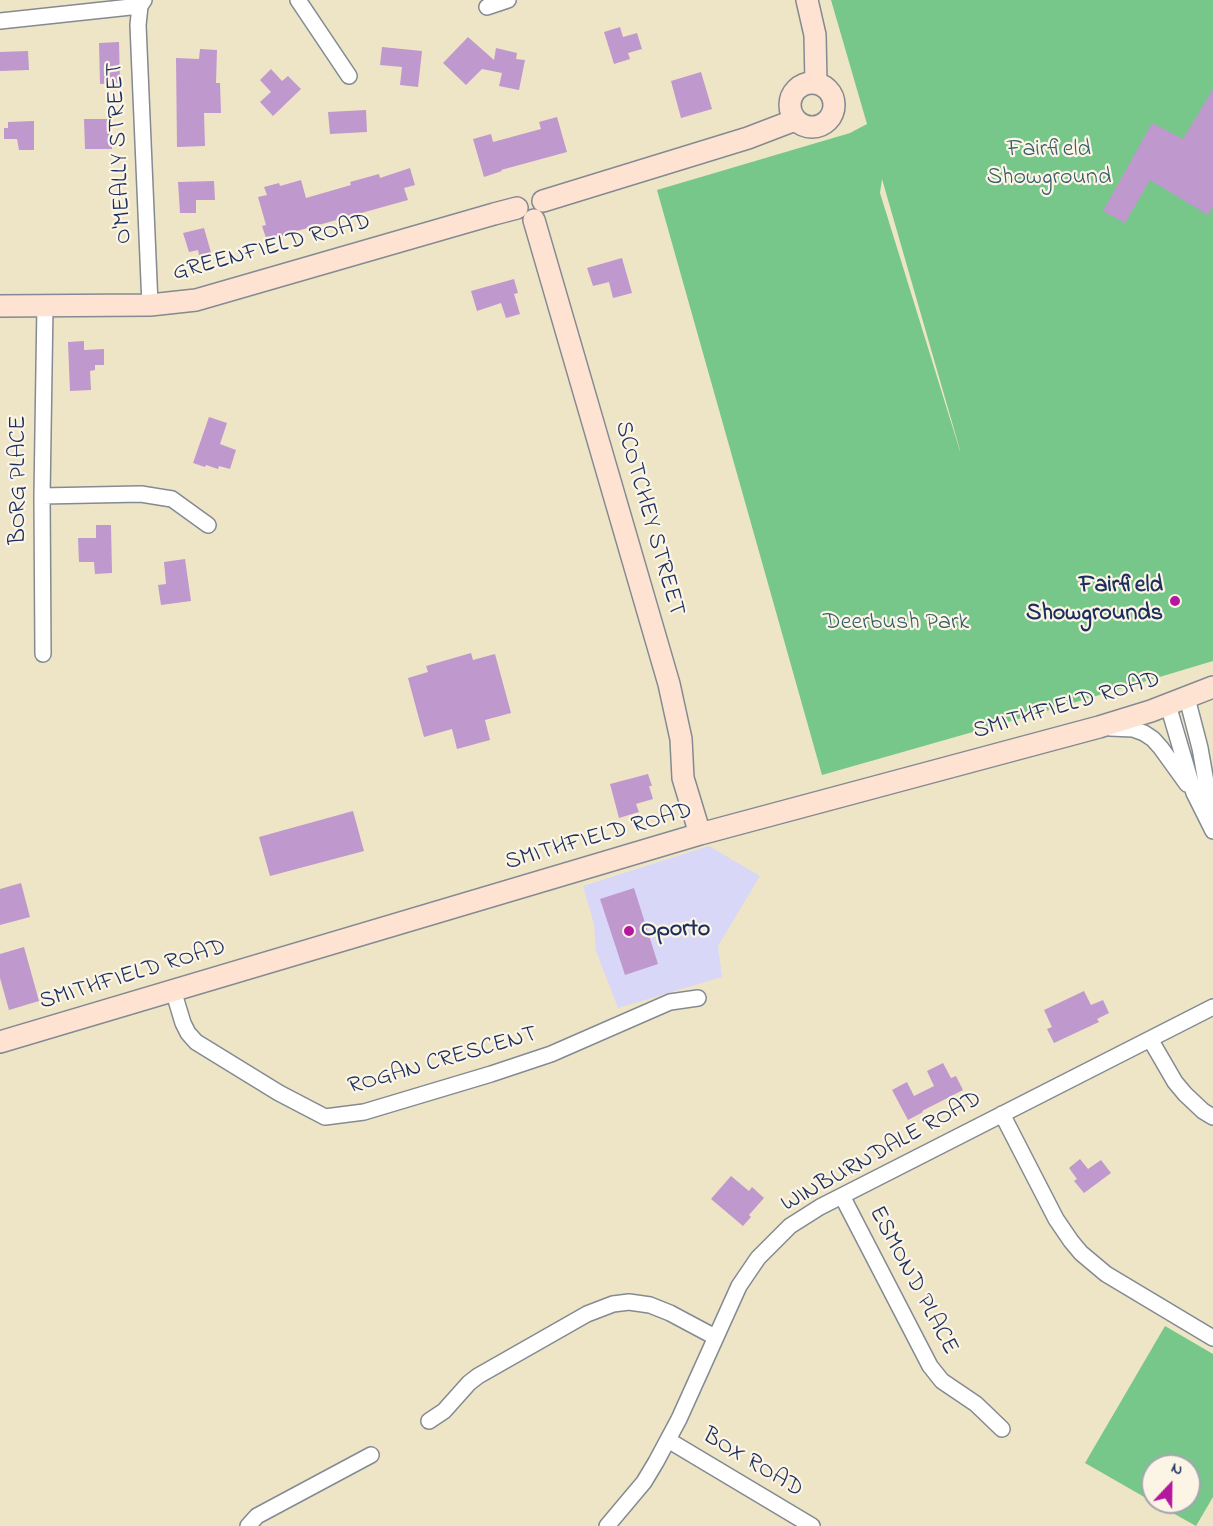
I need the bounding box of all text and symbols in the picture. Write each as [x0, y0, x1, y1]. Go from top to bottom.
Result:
street label: O'MEALLY STREET [102, 61, 140, 245]
park label: Fairfield Showground [987, 137, 1111, 193]
street label: GREENFIELD ROAD [170, 209, 374, 289]
street label: BORG PLACE [6, 416, 34, 544]
street label: SCOTCHEY STREET [606, 418, 690, 620]
place label: Fairfield Showgrounds [1026, 573, 1163, 629]
marker: Fairfield Showgrounds [1168, 594, 1182, 608]
park label: Deerbush Park [823, 610, 969, 638]
street label: SMITHFIELD ROAD [970, 667, 1164, 747]
street label: SMITHFIELD ROAD [502, 798, 696, 878]
place label: Oporto [641, 917, 710, 945]
marker: Oporto [622, 924, 636, 938]
street label: SMITHFIELD ROAD [36, 934, 230, 1018]
street label: ROGAN CRESCENT [345, 1021, 541, 1103]
street label: WINBURNDALE ROAD [777, 1086, 987, 1220]
street label: ESMOND PLACE [861, 1202, 963, 1360]
street label: BOX ROAD [696, 1423, 808, 1505]
north arrow [1141, 1454, 1201, 1514]
text: N [1167, 1456, 1187, 1482]

